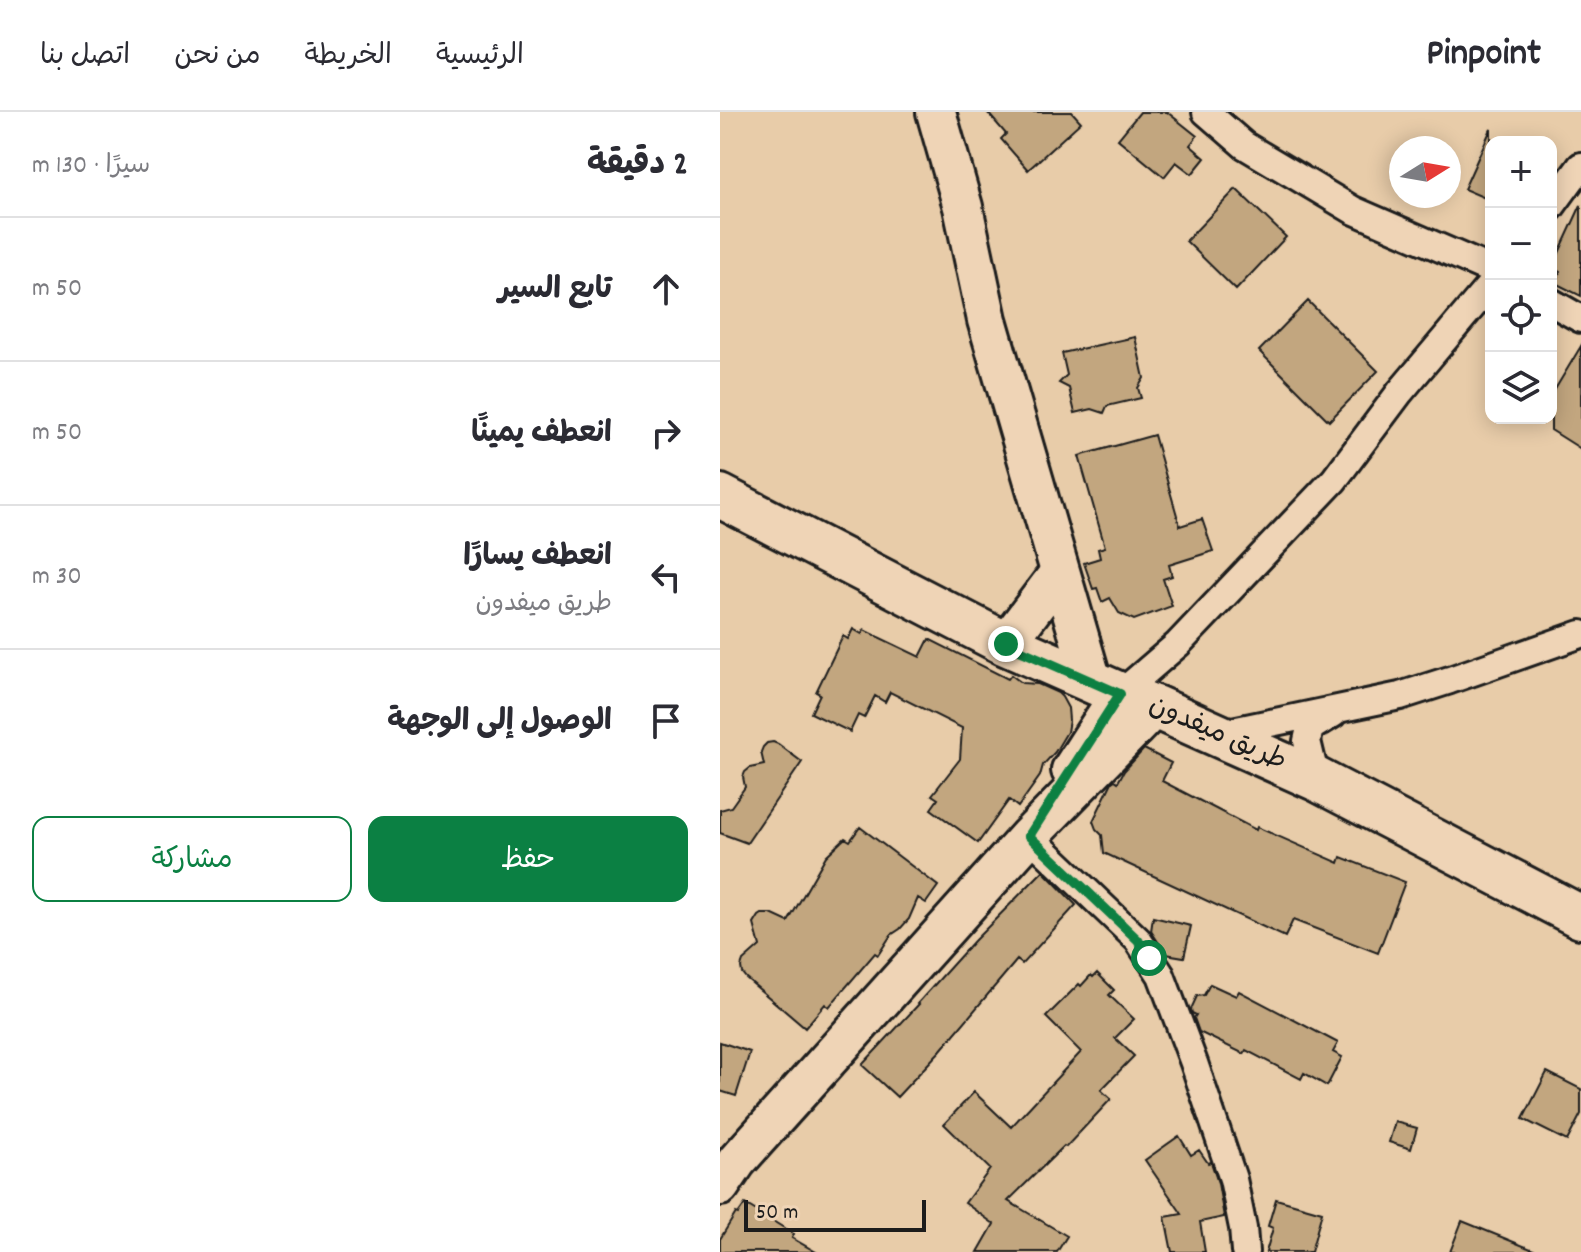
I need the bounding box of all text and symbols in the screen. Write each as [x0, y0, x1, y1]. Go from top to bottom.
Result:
text: Pinpoint [1426, 28, 1541, 83]
text: اتصل بنا [40, 38, 130, 78]
text: من نحن [174, 38, 261, 78]
text: الخريطة [305, 38, 392, 78]
text: الرئيسية [436, 38, 524, 78]
north arrow [1389, 136, 1461, 208]
map controls [1485, 136, 1557, 424]
button: + [1485, 136, 1557, 208]
text: 2 دقيقة [587, 142, 688, 191]
text: سيرًا · 130 m [32, 148, 150, 185]
button: − [1485, 208, 1557, 280]
icon: ahead [644, 267, 688, 311]
text: تابع السير [498, 270, 612, 313]
text: 50 m [32, 271, 82, 308]
button: locate [1485, 280, 1557, 352]
button: layers [1485, 352, 1557, 424]
icon: right [644, 411, 688, 455]
text: انعطف يمينًا [471, 414, 612, 457]
text: 50 m [32, 415, 82, 452]
text: انعطف يسارًا [463, 537, 612, 580]
icon: left [644, 555, 688, 599]
text: 30 m [32, 559, 82, 596]
text: طريق ميفدون [476, 586, 612, 623]
route end [988, 626, 1024, 662]
street label: طريق ميفدون [1142, 687, 1292, 783]
icon: arrive [644, 699, 688, 743]
text: الوصول إلى الوجهة [387, 702, 612, 745]
button: مشاركة [32, 816, 352, 902]
button: حفظ [368, 816, 688, 902]
route start [1131, 940, 1167, 976]
scale bar [744, 1196, 926, 1232]
text: 50 m [756, 1198, 798, 1229]

